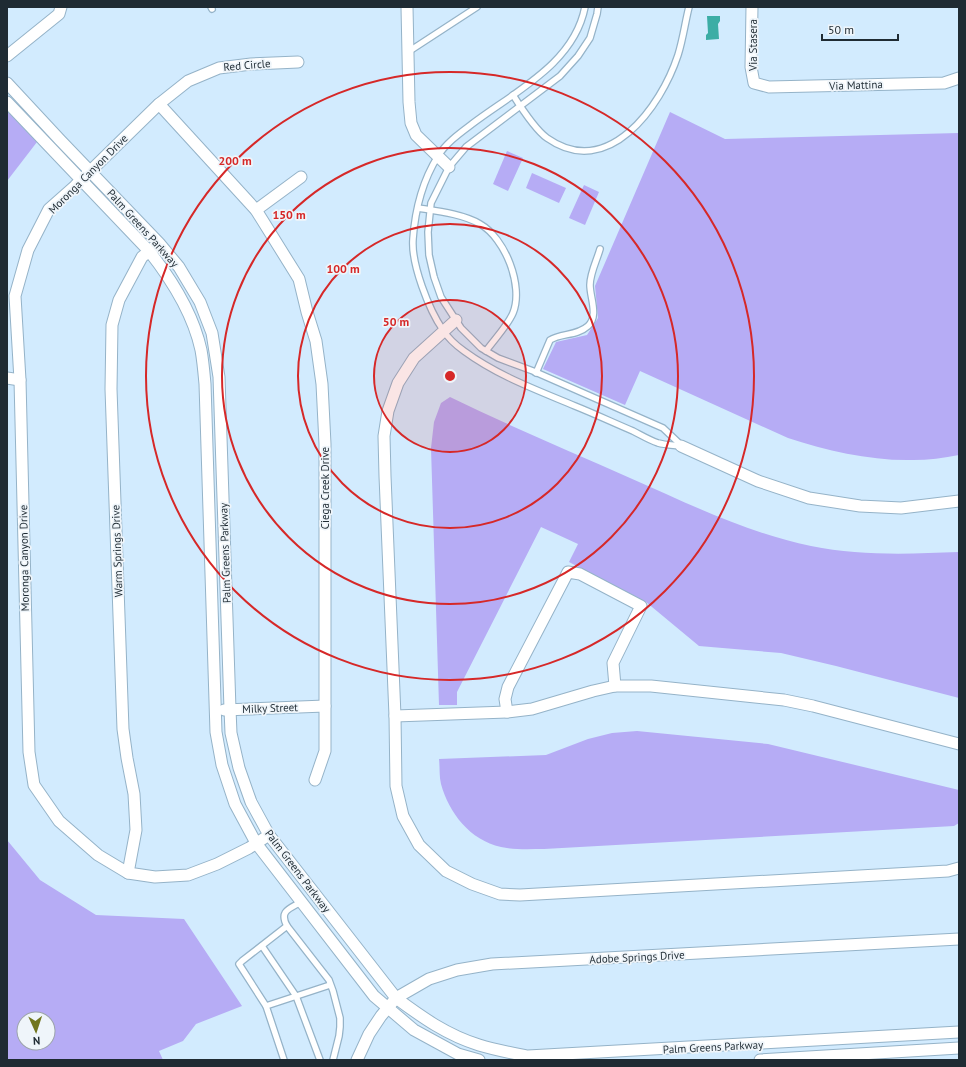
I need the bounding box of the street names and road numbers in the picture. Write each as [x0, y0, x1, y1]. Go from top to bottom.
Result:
street label: Via Stasera [746, 19, 760, 72]
street label: Red Circle [223, 56, 272, 74]
street label: Via Mattina [828, 77, 883, 93]
street label: Moronga Canyon Drive [45, 131, 131, 217]
street label: Palm Greens Parkway [104, 186, 182, 271]
street label: Ciega Creek Drive [318, 446, 332, 529]
street label: Palm Greens Parkway [216, 502, 234, 603]
street label: Moronga Canyon Drive [16, 504, 32, 611]
street label: Warm Springs Drive [108, 504, 126, 597]
street label: Milky Street [242, 700, 298, 716]
street label: Palm Greens Parkway [262, 827, 334, 916]
street label: Adobe Springs Drive [589, 947, 685, 966]
street label: Palm Greens Parkway [663, 1037, 764, 1057]

